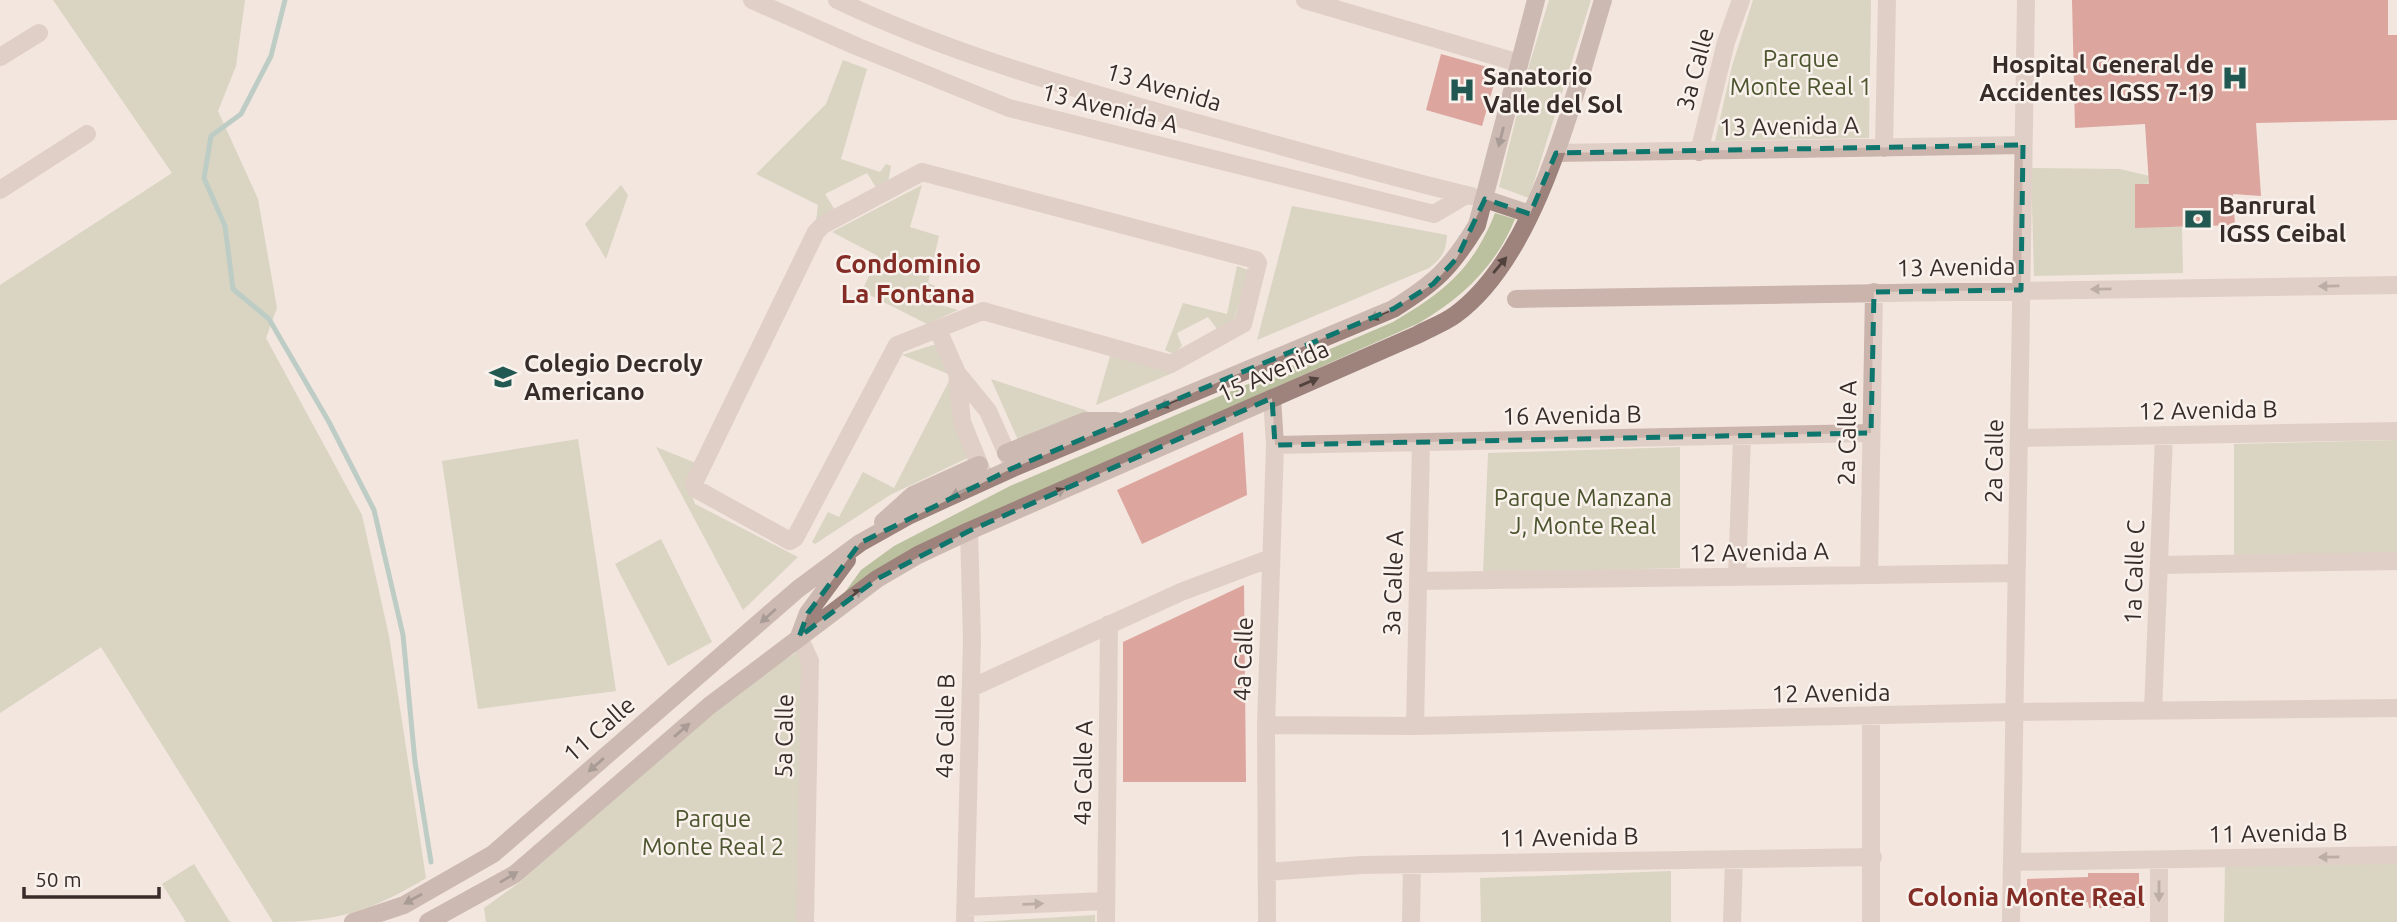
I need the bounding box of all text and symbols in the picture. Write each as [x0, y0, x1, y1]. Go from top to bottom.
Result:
street label: 3a Calle [1671, 25, 1719, 113]
park label: Parque Monte Real 1 [1730, 45, 1872, 100]
place label: Hospital General de Accidentes IGSS 7-19 [1979, 51, 2214, 106]
street label: 13 Avenida [1103, 58, 1225, 116]
place label: Sanatorio Valle del Sol [1483, 63, 1623, 118]
hospital icon: Hospital General de Accidentes IGSS 7-19 [2220, 63, 2250, 93]
hospital icon: Sanatorio Valle del Sol [1447, 75, 1477, 105]
street label: 13 Avenida A [1039, 78, 1181, 138]
street label: 13 Avenida A [1719, 111, 1860, 141]
one-way arrow [1495, 126, 1506, 148]
place label: Banrural IGSS Ceibal [2219, 192, 2346, 247]
bank icon: Banrural IGSS Ceibal [2183, 204, 2213, 234]
district label: Condominio La Fontana [835, 249, 981, 308]
street label: 13 Avenida [1896, 252, 2016, 282]
one-way arrow [1492, 256, 1508, 274]
one-way arrow [2318, 280, 2340, 292]
one-way arrow [2090, 283, 2112, 295]
one-way arrow [1369, 309, 1389, 321]
street label: 15 Avenida [1213, 335, 1333, 407]
place label: Colegio Decroly Americano [524, 350, 703, 405]
school or university icon: Colegio Decroly Americano [488, 362, 518, 392]
one-way arrow [1299, 376, 1320, 387]
street label: 2a Calle A [1833, 380, 1861, 486]
street label: 12 Avenida B [2138, 395, 2278, 425]
one-way arrow [1159, 397, 1179, 409]
street label: 16 Avenida B [1502, 400, 1642, 430]
street label: 2a Calle [1980, 419, 2008, 503]
park label: Parque Manzana J, Monte Real [1494, 484, 1672, 539]
one-way arrow [950, 486, 970, 498]
one-way arrow [1046, 487, 1066, 499]
street label: 1a Calle C [2119, 519, 2149, 625]
street label: 3a Calle A [1378, 529, 1408, 636]
street label: 12 Avenida A [1689, 537, 1830, 567]
one-way arrow [845, 589, 863, 603]
one-way arrow [759, 608, 777, 624]
street label: 4a Calle [1228, 616, 1258, 702]
street label: 4a Calle B [931, 673, 959, 779]
street label: 12 Avenida [1771, 678, 1891, 708]
street label: 11 Calle [558, 691, 640, 767]
street label: 5a Calle [770, 694, 798, 778]
street label: 4a Calle A [1069, 720, 1097, 826]
one-way arrow [673, 722, 691, 738]
one-way arrow [587, 757, 604, 772]
park label: Parque Monte Real 2 [642, 805, 784, 860]
street label: 11 Avenida B [2208, 818, 2348, 848]
street label: 11 Avenida B [1499, 822, 1639, 852]
one-way arrow [2318, 851, 2340, 862]
scale bar [24, 856, 159, 900]
text: 50 m [35, 867, 82, 891]
one-way arrow [499, 871, 518, 884]
one-way arrow [2153, 880, 2165, 902]
district label: Colonia Monte Real [1907, 882, 2145, 911]
one-way arrow [404, 893, 423, 905]
one-way arrow [1022, 898, 1044, 909]

